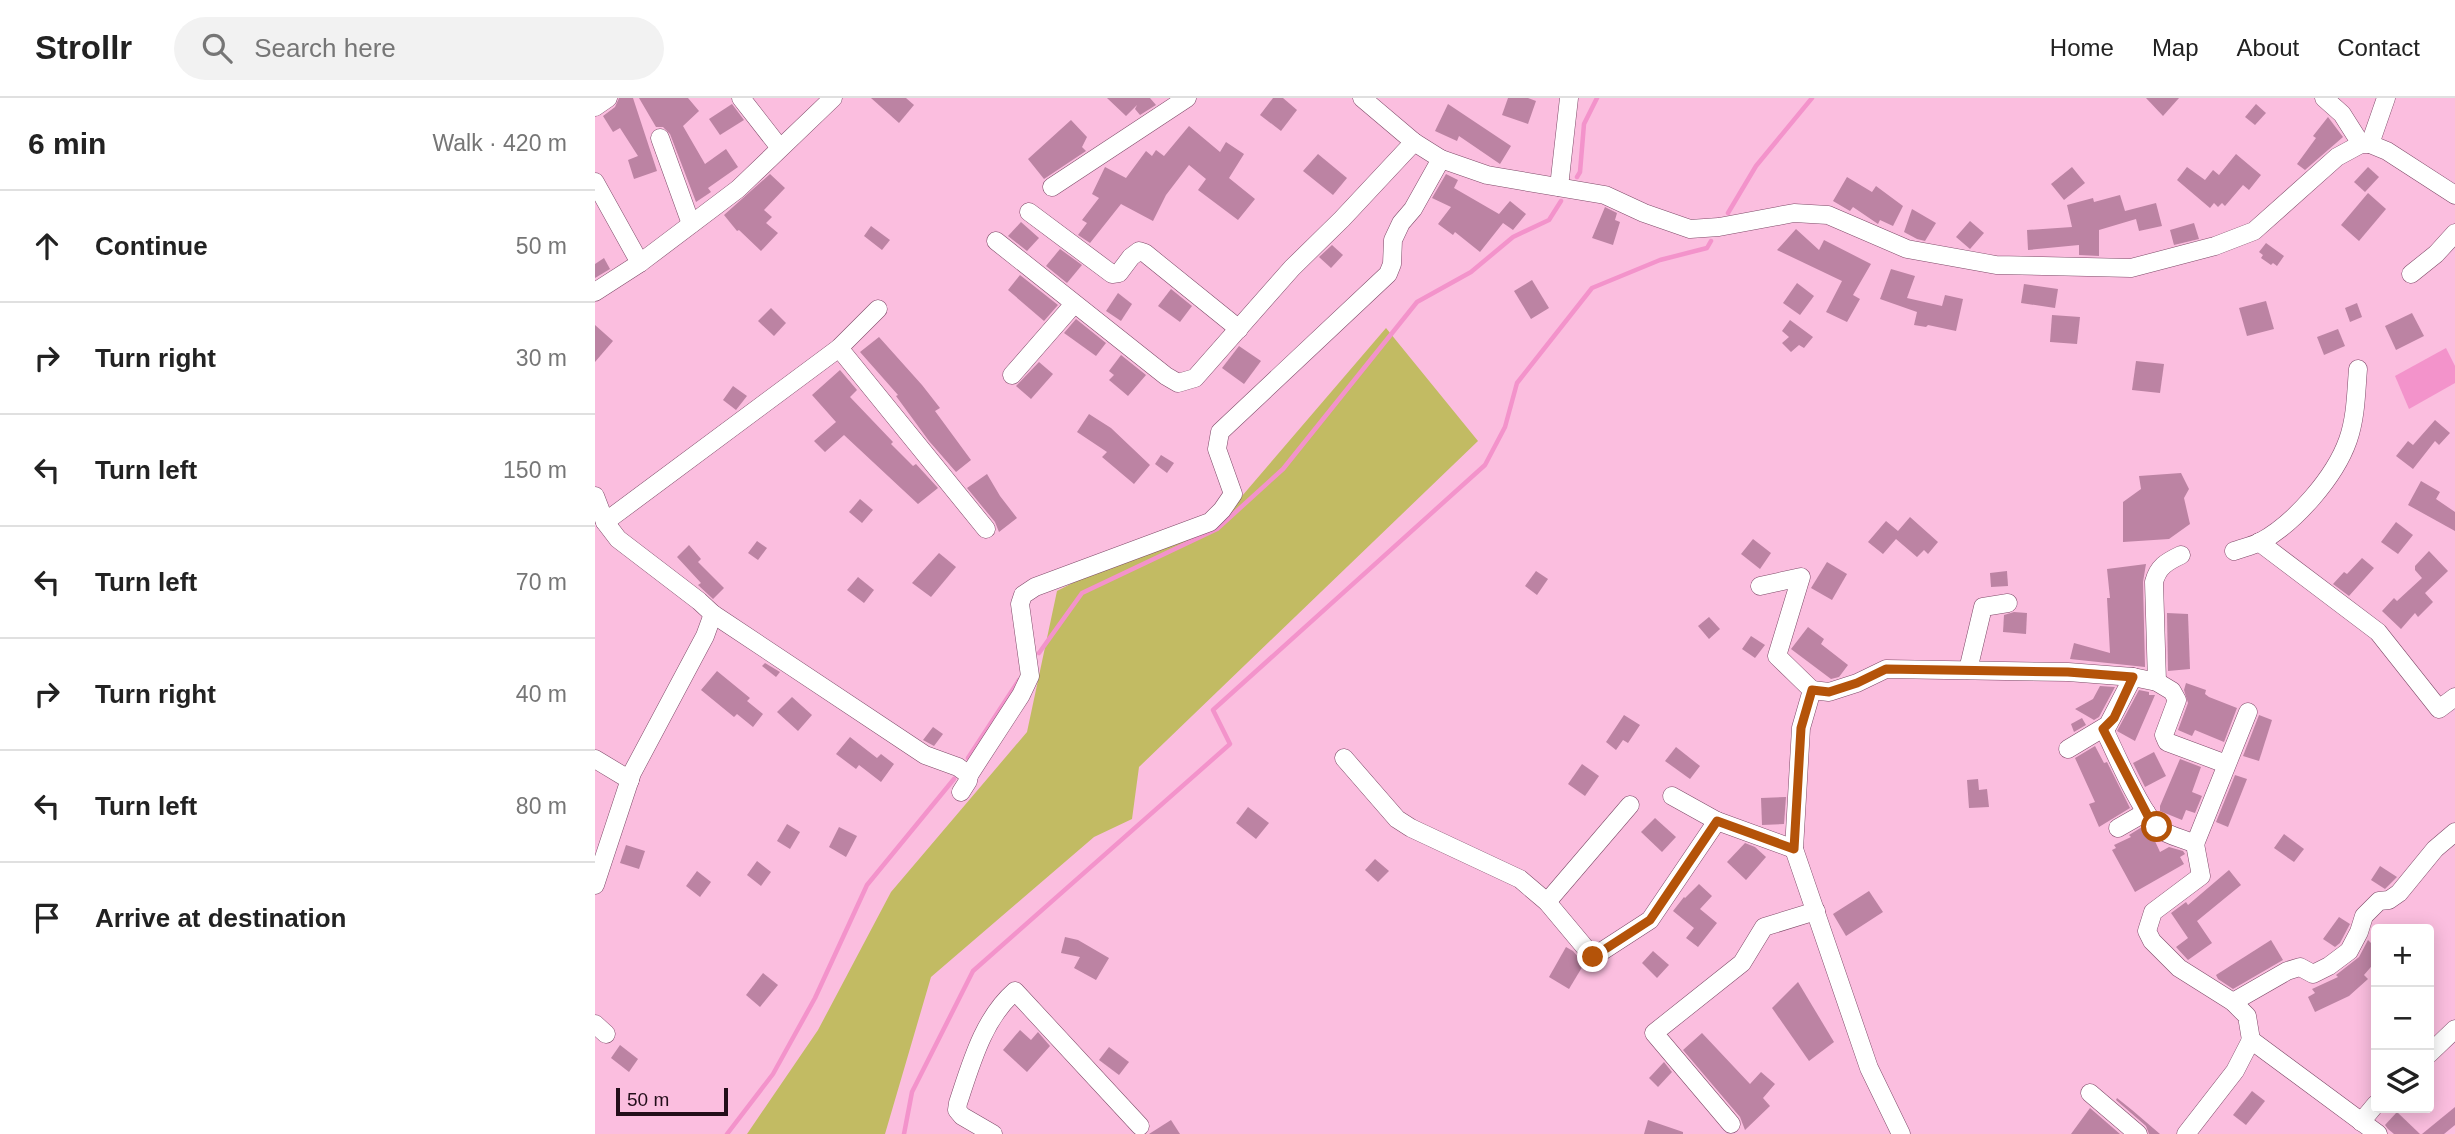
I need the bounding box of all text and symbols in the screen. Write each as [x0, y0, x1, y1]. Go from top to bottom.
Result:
search box [174, 17, 664, 80]
text: Strollr [35, 29, 132, 66]
icon: search [198, 29, 236, 67]
text: Search here [254, 33, 396, 63]
text: Home [2050, 34, 2114, 61]
text: Map [2152, 34, 2199, 61]
text: About [2237, 34, 2299, 61]
text: Contact [2337, 34, 2420, 61]
text: 6 min [28, 127, 106, 160]
text: Walk · 420 m [432, 130, 567, 156]
icon: ahead [28, 227, 66, 265]
text: Continue [95, 231, 208, 261]
text: 50 m [516, 233, 567, 259]
icon: right [28, 339, 66, 377]
text: Turn right [95, 343, 216, 373]
text: 30 m [516, 345, 567, 371]
icon: left [28, 451, 66, 489]
text: Turn left [95, 455, 197, 485]
text: 150 m [503, 457, 567, 483]
icon: left [28, 563, 66, 601]
text: Turn left [95, 567, 197, 597]
text: 70 m [516, 569, 567, 595]
icon: right [28, 675, 66, 713]
text: Turn right [95, 679, 216, 709]
text: 40 m [516, 681, 567, 707]
icon: left [28, 787, 66, 825]
text: Turn left [95, 791, 197, 821]
text: 80 m [516, 793, 567, 819]
route start [2141, 811, 2172, 842]
icon: arrive [28, 899, 66, 937]
text: Arrive at destination [95, 903, 346, 933]
map controls [2371, 924, 2434, 1113]
button: + [2371, 924, 2434, 987]
route end [1577, 941, 1608, 972]
button: − [2371, 987, 2434, 1050]
button: layers [2371, 1050, 2434, 1113]
scale bar [616, 1085, 728, 1117]
text: 50 m [627, 1089, 669, 1110]

